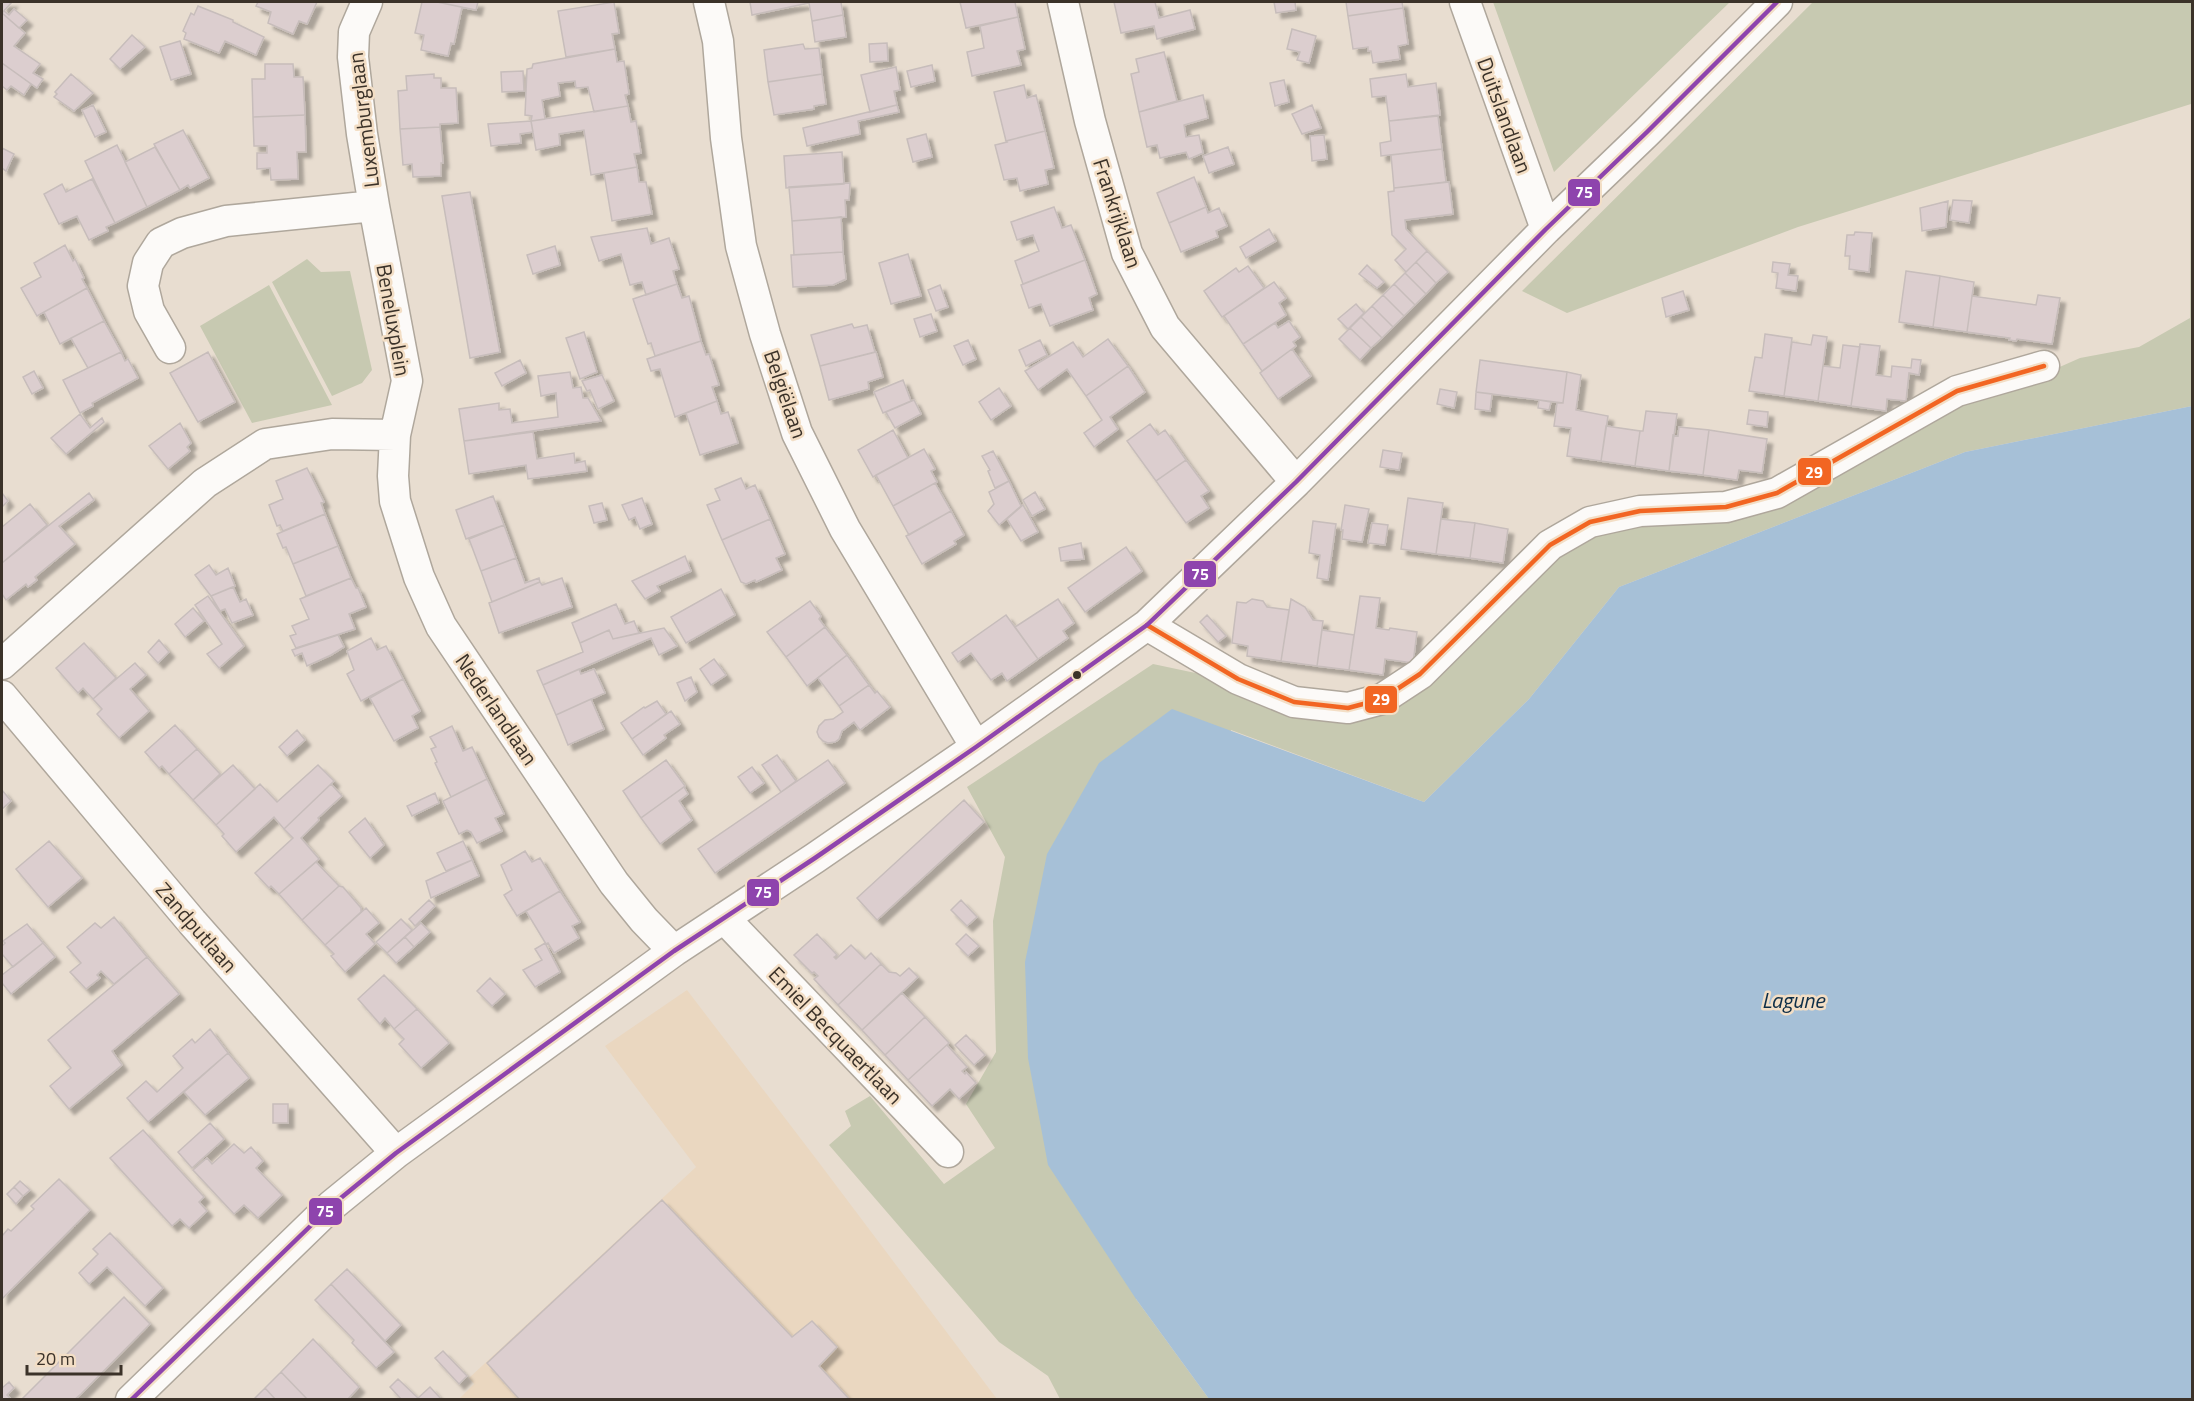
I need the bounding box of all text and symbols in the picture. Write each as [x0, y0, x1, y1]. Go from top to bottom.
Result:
street label: Luxemburglaan [339, 51, 387, 189]
street label: Duitslandlaan [1469, 53, 1541, 177]
street label: Frankrijklaan [1085, 154, 1151, 272]
line badge: 75 [1567, 178, 1601, 207]
text: 75 [1575, 180, 1593, 204]
street label: Beneluxplein [368, 261, 420, 379]
street label: Belgiëlaan [756, 346, 816, 442]
line badge: 29 [1797, 457, 1832, 486]
text: 29 [1805, 460, 1823, 484]
line badge: 75 [1183, 560, 1217, 588]
text: 75 [1191, 562, 1209, 586]
street label: Nederlandlaan [448, 647, 546, 771]
unlabelled marker [1071, 669, 1083, 681]
line badge: 29 [1364, 685, 1398, 714]
text: 29 [1372, 687, 1390, 711]
street label: Zandputlaan [149, 875, 245, 979]
line badge: 75 [746, 878, 780, 907]
text: 75 [754, 880, 772, 904]
street label: Emiel Becquaertlaan [761, 959, 911, 1111]
water label: Lagune [1762, 983, 1826, 1017]
line badge: 75 [308, 1197, 343, 1226]
text: 75 [316, 1199, 334, 1223]
scale bar [27, 1338, 122, 1376]
text: 20 m [36, 1345, 75, 1372]

